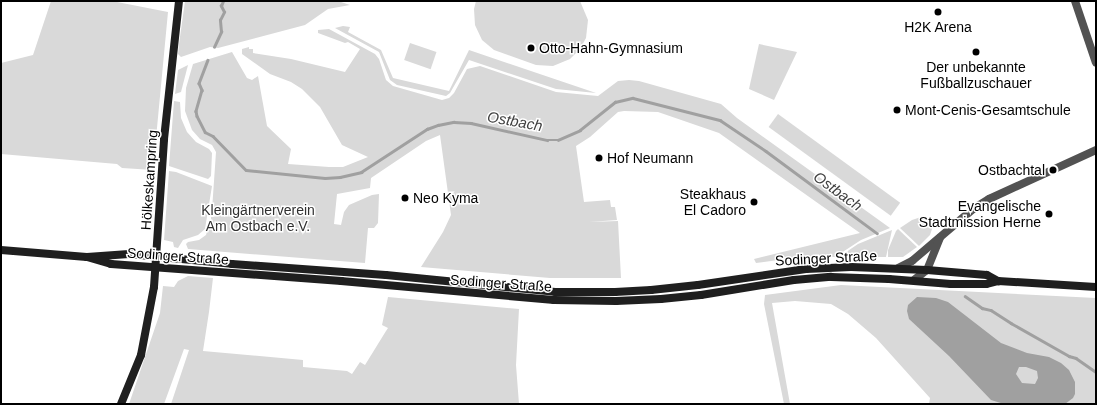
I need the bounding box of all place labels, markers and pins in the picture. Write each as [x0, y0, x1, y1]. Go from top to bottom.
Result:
marker: H2K Arena [933, 7, 943, 17]
place label: H2K Arena [904, 19, 972, 35]
place label: Otto-Hahn-Gymnasium [539, 40, 683, 56]
marker: Otto-Hahn-Gymnasium [526, 43, 536, 53]
marker: Der unbekannte Fußballzuschauer [971, 47, 981, 57]
place label: Der unbekannte Fußballzuschauer [920, 59, 1032, 92]
place label: Mont-Cenis-Gesamtschule [905, 102, 1071, 118]
marker: Mont-Cenis-Gesamtschule [892, 105, 902, 115]
place label: Hof Neumann [607, 150, 693, 166]
marker: Hof Neumann [594, 153, 604, 163]
place label: Ostbachtal [978, 162, 1045, 178]
marker: Ostbachtal [1048, 165, 1058, 175]
place label: Steakhaus El Cadoro [680, 186, 746, 218]
place label: Neo Kyma [413, 190, 478, 206]
marker: Neo Kyma [400, 193, 410, 203]
marker: Steakhaus El Cadoro [749, 197, 759, 207]
place label: Evangelische Stadtmission Herne [919, 198, 1041, 230]
marker: Evangelische Stadtmission Herne [1044, 209, 1054, 219]

